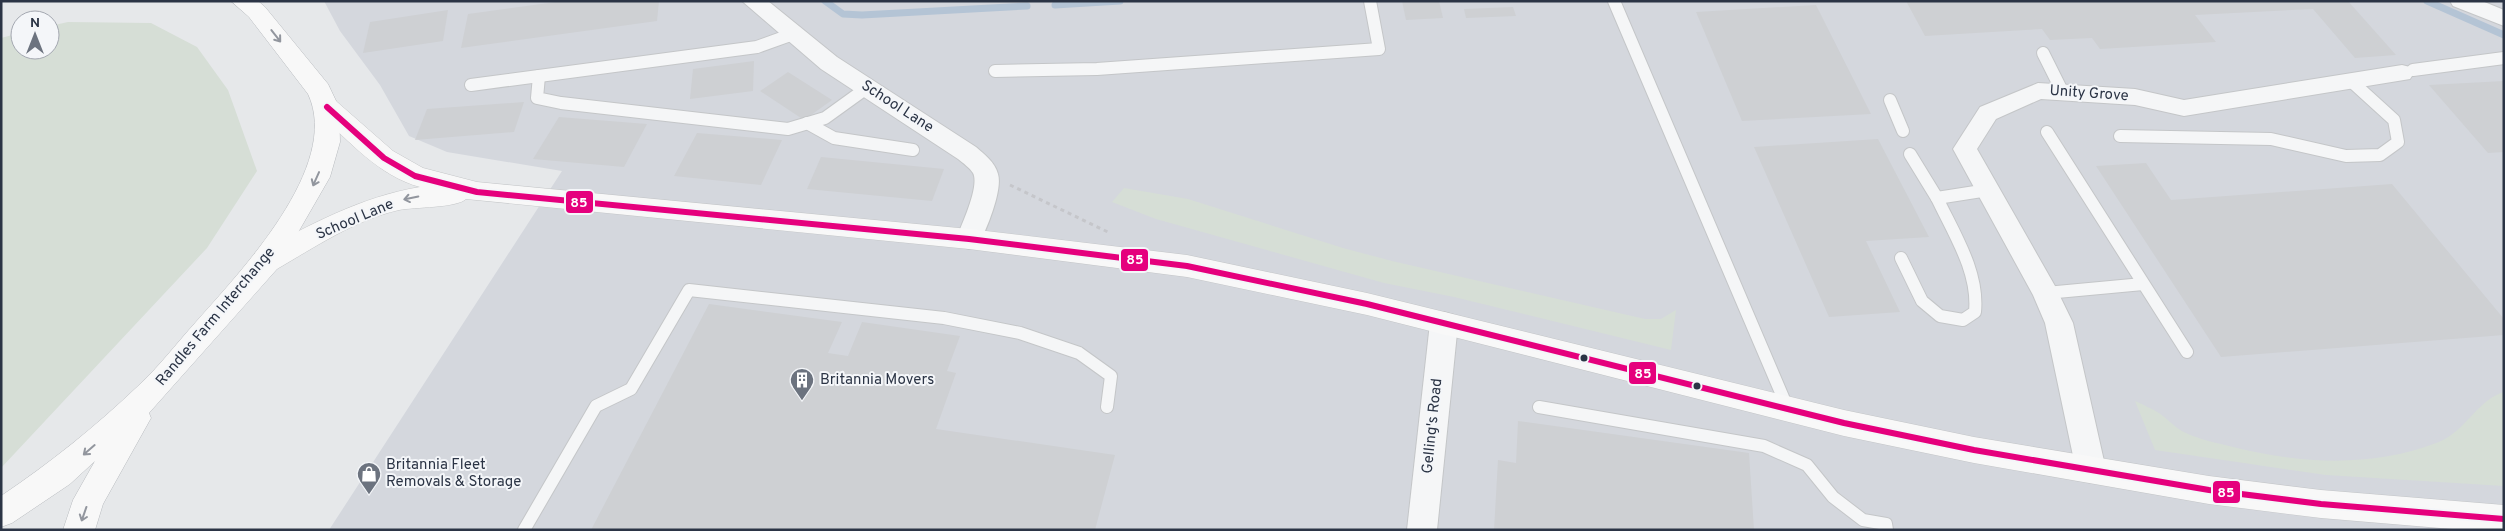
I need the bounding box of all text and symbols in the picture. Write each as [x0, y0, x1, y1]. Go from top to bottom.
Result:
north arrow [10, 10, 60, 60]
text: N [30, 15, 40, 32]
one-way arrow [270, 29, 281, 42]
street label: School Lane [857, 77, 937, 137]
street label: Unity Grove [2049, 82, 2129, 106]
one-way arrow [310, 172, 320, 187]
line badge: 85 [565, 190, 594, 214]
one-way arrow [404, 194, 420, 203]
street label: School Lane [313, 195, 397, 245]
text: 85 [570, 195, 588, 212]
street label: Randles Farm Interchange [152, 244, 280, 390]
line badge: 85 [1120, 248, 1149, 272]
text: 85 [1126, 252, 1144, 269]
unlabelled marker [1579, 353, 1589, 363]
line badge: 85 [1628, 361, 1657, 385]
text: 85 [1634, 366, 1652, 383]
building icon: Britannia Movers [789, 367, 815, 401]
place label: Britannia Movers [820, 371, 934, 390]
street label: Gelling's Road [1419, 377, 1447, 475]
unlabelled marker [1692, 381, 1702, 391]
one-way arrow [82, 444, 95, 455]
place label: Britannia Fleet Removals & Storage [386, 456, 521, 492]
shop icon: Britannia Fleet Removals & Storage [356, 461, 382, 495]
line badge: 85 [2212, 480, 2241, 504]
text: 85 [2217, 485, 2235, 502]
one-way arrow [79, 506, 88, 522]

